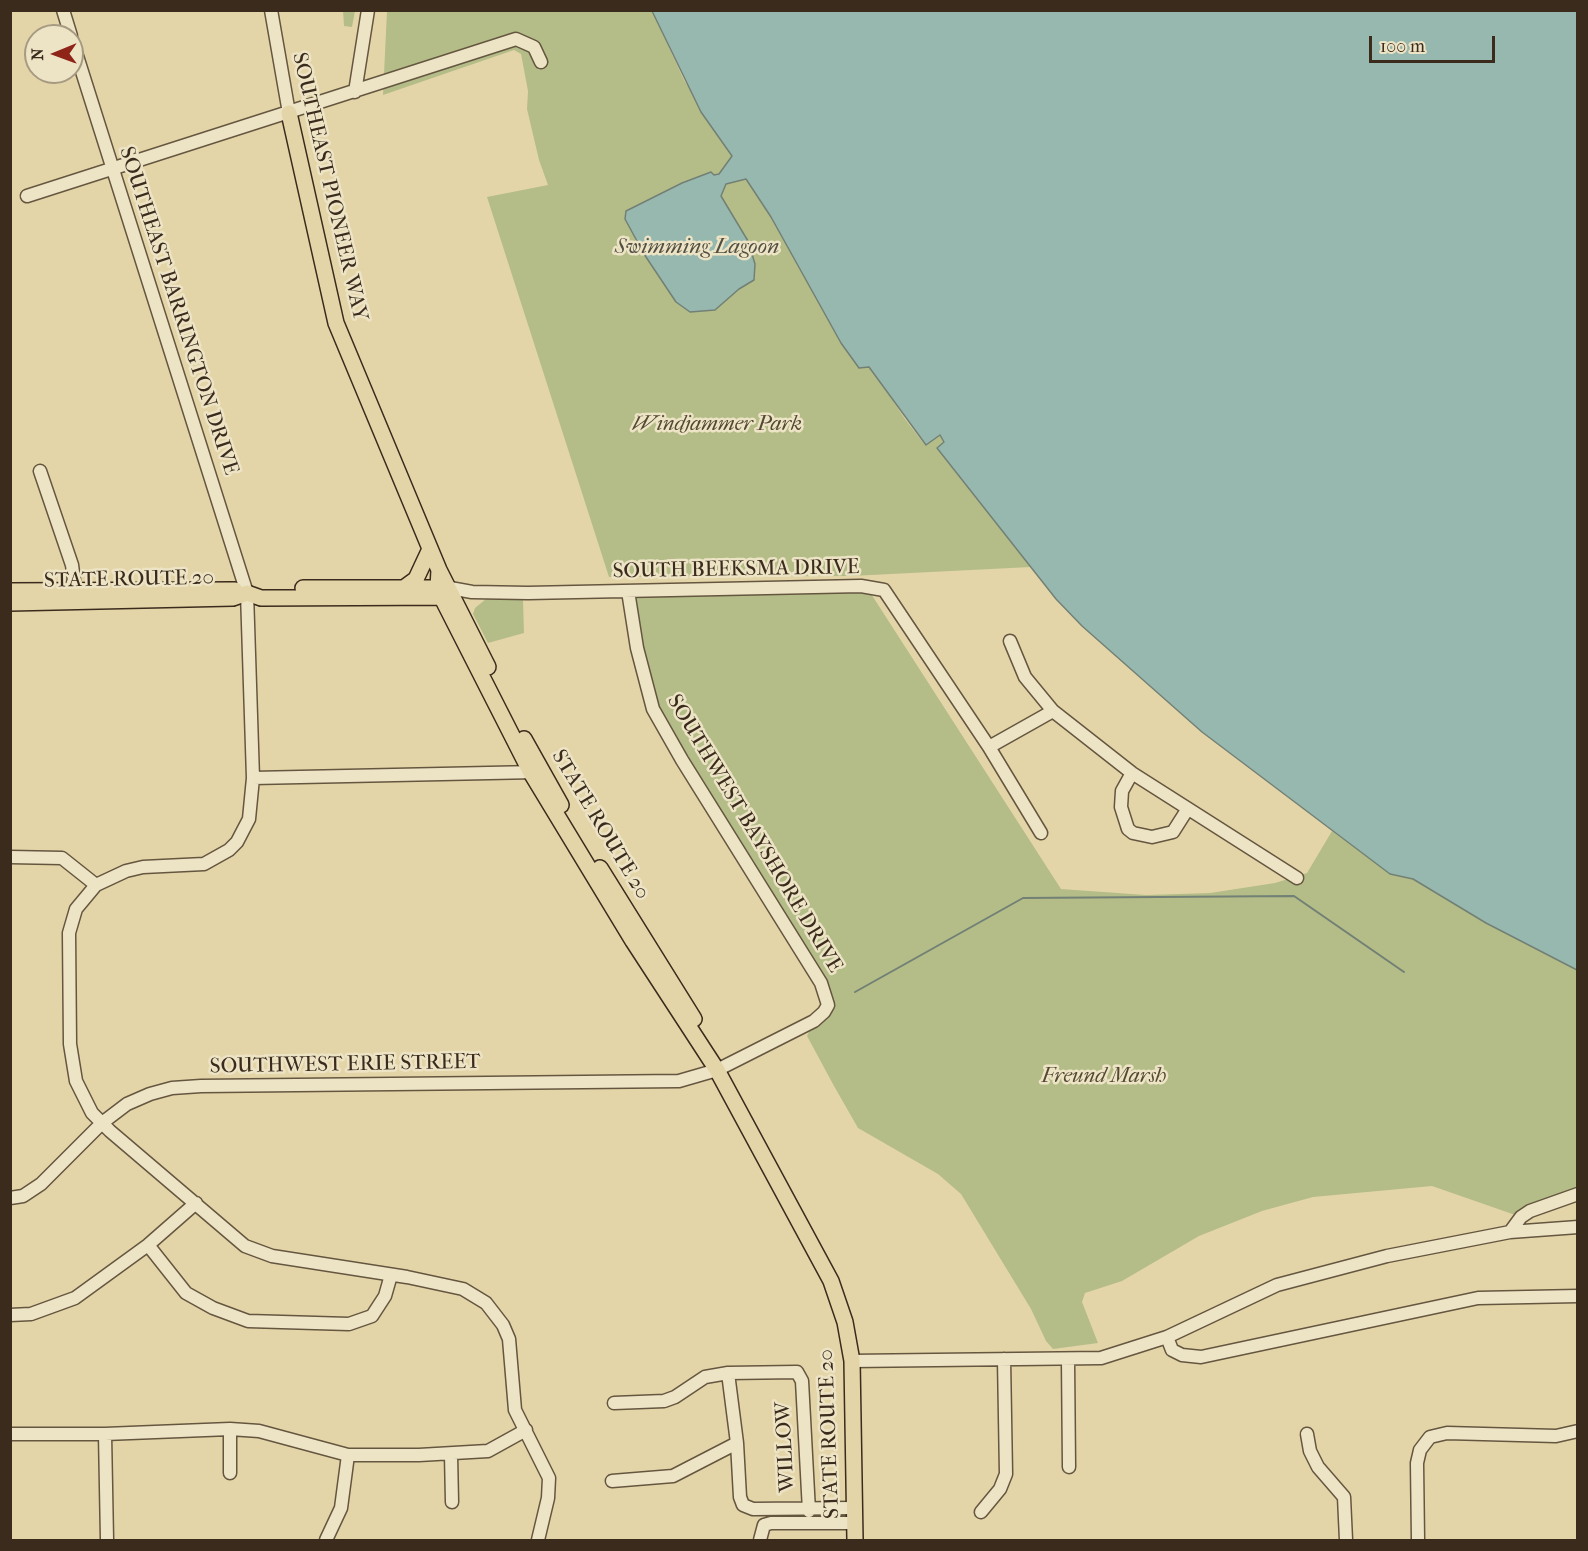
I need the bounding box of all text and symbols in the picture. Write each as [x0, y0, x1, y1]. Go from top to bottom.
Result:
north arrow [24, 24, 84, 84]
scale bar [1372, 24, 1498, 62]
text: 100 m [1380, 36, 1425, 57]
text: N [28, 48, 47, 61]
street label: SOUTHEAST PIONEER WAY [286, 50, 372, 324]
street label: SOUTHEAST BARRINGTON DRIVE [113, 144, 243, 478]
water label: Swimming Lagoon [615, 235, 779, 261]
park label: Windjammer Park [632, 412, 802, 438]
street label: SOUTH BEEKSMA DRIVE [612, 555, 860, 585]
street label: STATE ROUTE 20 [44, 566, 214, 594]
street label: SOUTHWEST BAYSHORE DRIVE [661, 690, 847, 978]
street label: STATE ROUTE 20 [545, 746, 655, 904]
street label: SOUTHWEST ERIE STREET [209, 1050, 481, 1080]
park label: Freund Marsh [1042, 1064, 1166, 1090]
street label: STATE ROUTE 20 [814, 1349, 846, 1519]
street label: WILLOW [771, 1401, 801, 1493]

